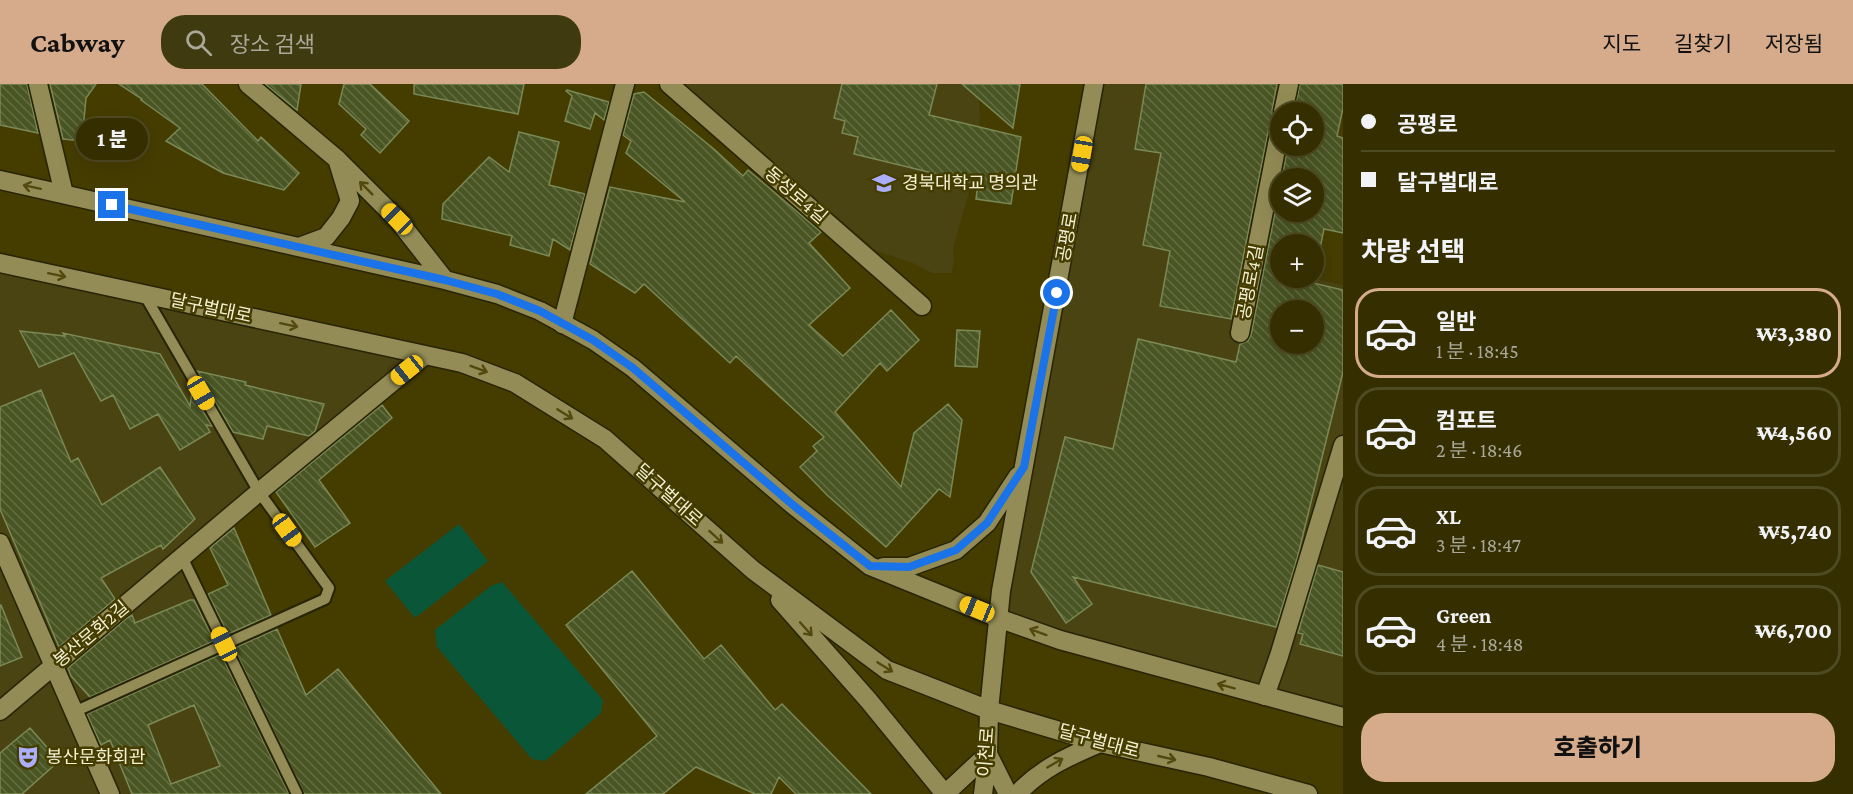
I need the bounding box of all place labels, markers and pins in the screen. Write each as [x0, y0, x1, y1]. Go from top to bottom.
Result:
school or university icon: 경북대학교 명의관 [871, 170, 897, 196]
place label: 경북대학교 명의관 [902, 173, 1038, 193]
theatre icon: 봉산문화회관 [15, 744, 41, 770]
place label: 봉산문화회관 [46, 747, 146, 767]

